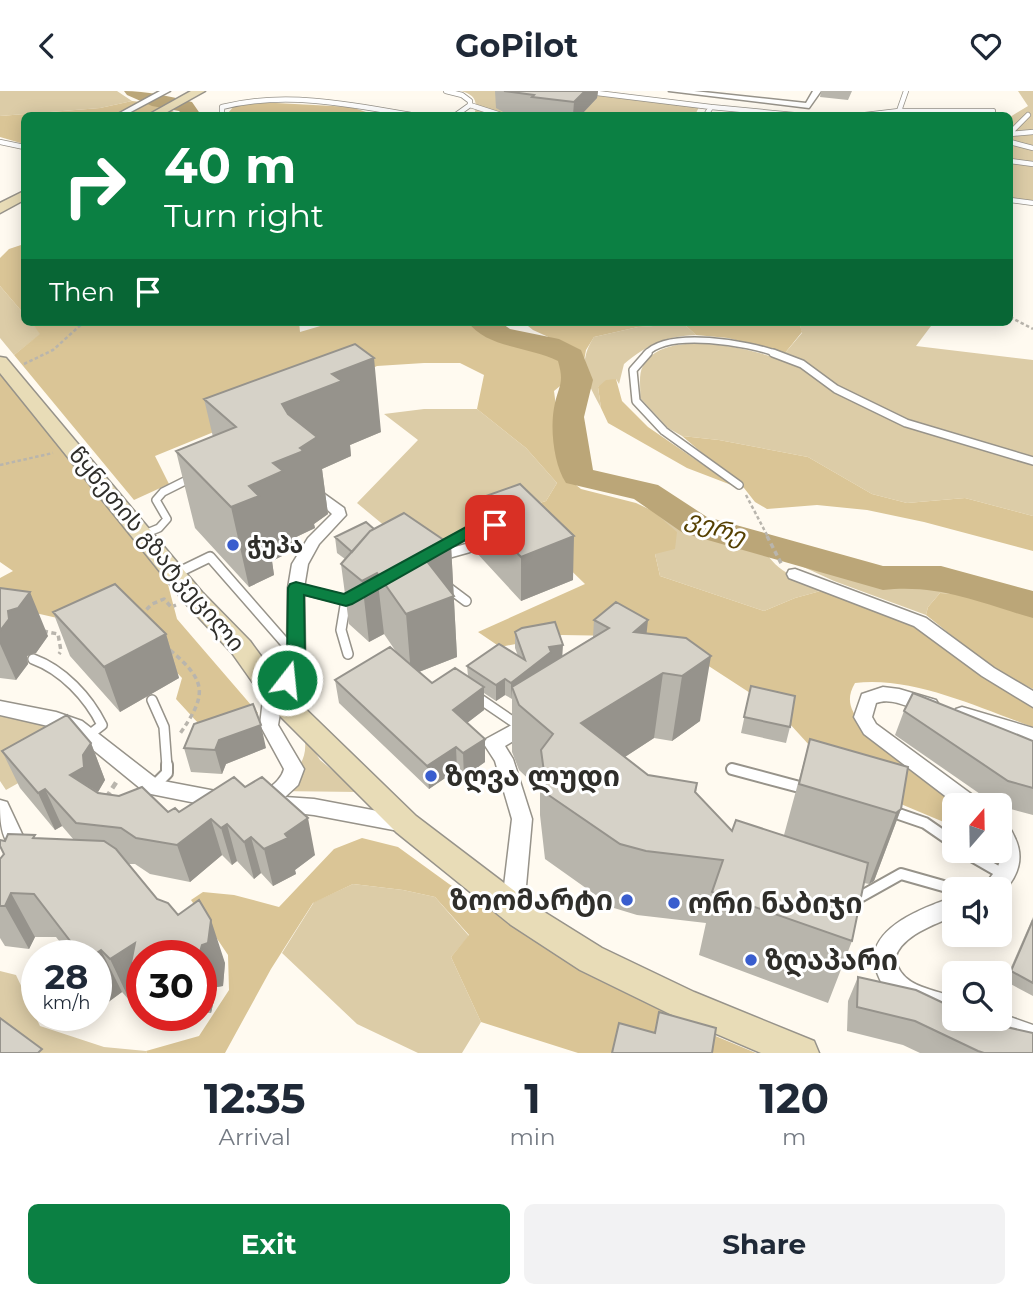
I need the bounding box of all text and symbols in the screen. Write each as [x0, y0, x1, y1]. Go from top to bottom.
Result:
text: GoPilot [455, 26, 578, 65]
icon: back [28, 27, 66, 65]
icon: heart [967, 27, 1005, 65]
text: 40 m [164, 136, 296, 195]
icon: right [49, 140, 140, 231]
text: Turn right [164, 196, 324, 235]
icon: arrive [129, 273, 167, 311]
text: Then [49, 276, 115, 308]
street label: წყნეთის გზატკეცილი [63, 441, 251, 657]
pin [465, 495, 525, 555]
water label: ვერე [682, 503, 751, 551]
icon: arrive [476, 506, 514, 544]
place label: ჭუპა [247, 531, 303, 559]
marker: ჭუპა [225, 537, 241, 553]
position arrow [250, 643, 324, 717]
place label: ზღვა ლუდი [445, 759, 620, 794]
marker: ზღვა ლუდი [423, 768, 439, 784]
north arrow [942, 793, 1012, 863]
map controls [942, 793, 1012, 1031]
button: sound [942, 877, 1012, 947]
place label: ზოომარტი [450, 883, 613, 917]
place label: ორი ნაბიჯი [688, 886, 862, 920]
marker: ზოომარტი [619, 892, 635, 908]
marker: ორი ნაბიჯი [666, 895, 682, 911]
speed limit sign: 30 [126, 940, 217, 1031]
place label: ზღაპარი [765, 943, 898, 978]
marker: ზღაპარი [743, 952, 759, 968]
text: 28 [45, 955, 88, 998]
button: search [942, 961, 1012, 1031]
text: km/h [42, 992, 91, 1014]
text: 12:35 [204, 1072, 306, 1124]
text: 1 [524, 1072, 541, 1124]
text: 120 [759, 1072, 829, 1124]
text: Arrival [218, 1123, 291, 1151]
text: min [509, 1123, 556, 1151]
text: m [782, 1123, 806, 1151]
button: Exit [28, 1204, 510, 1284]
button: Share [524, 1204, 1005, 1284]

